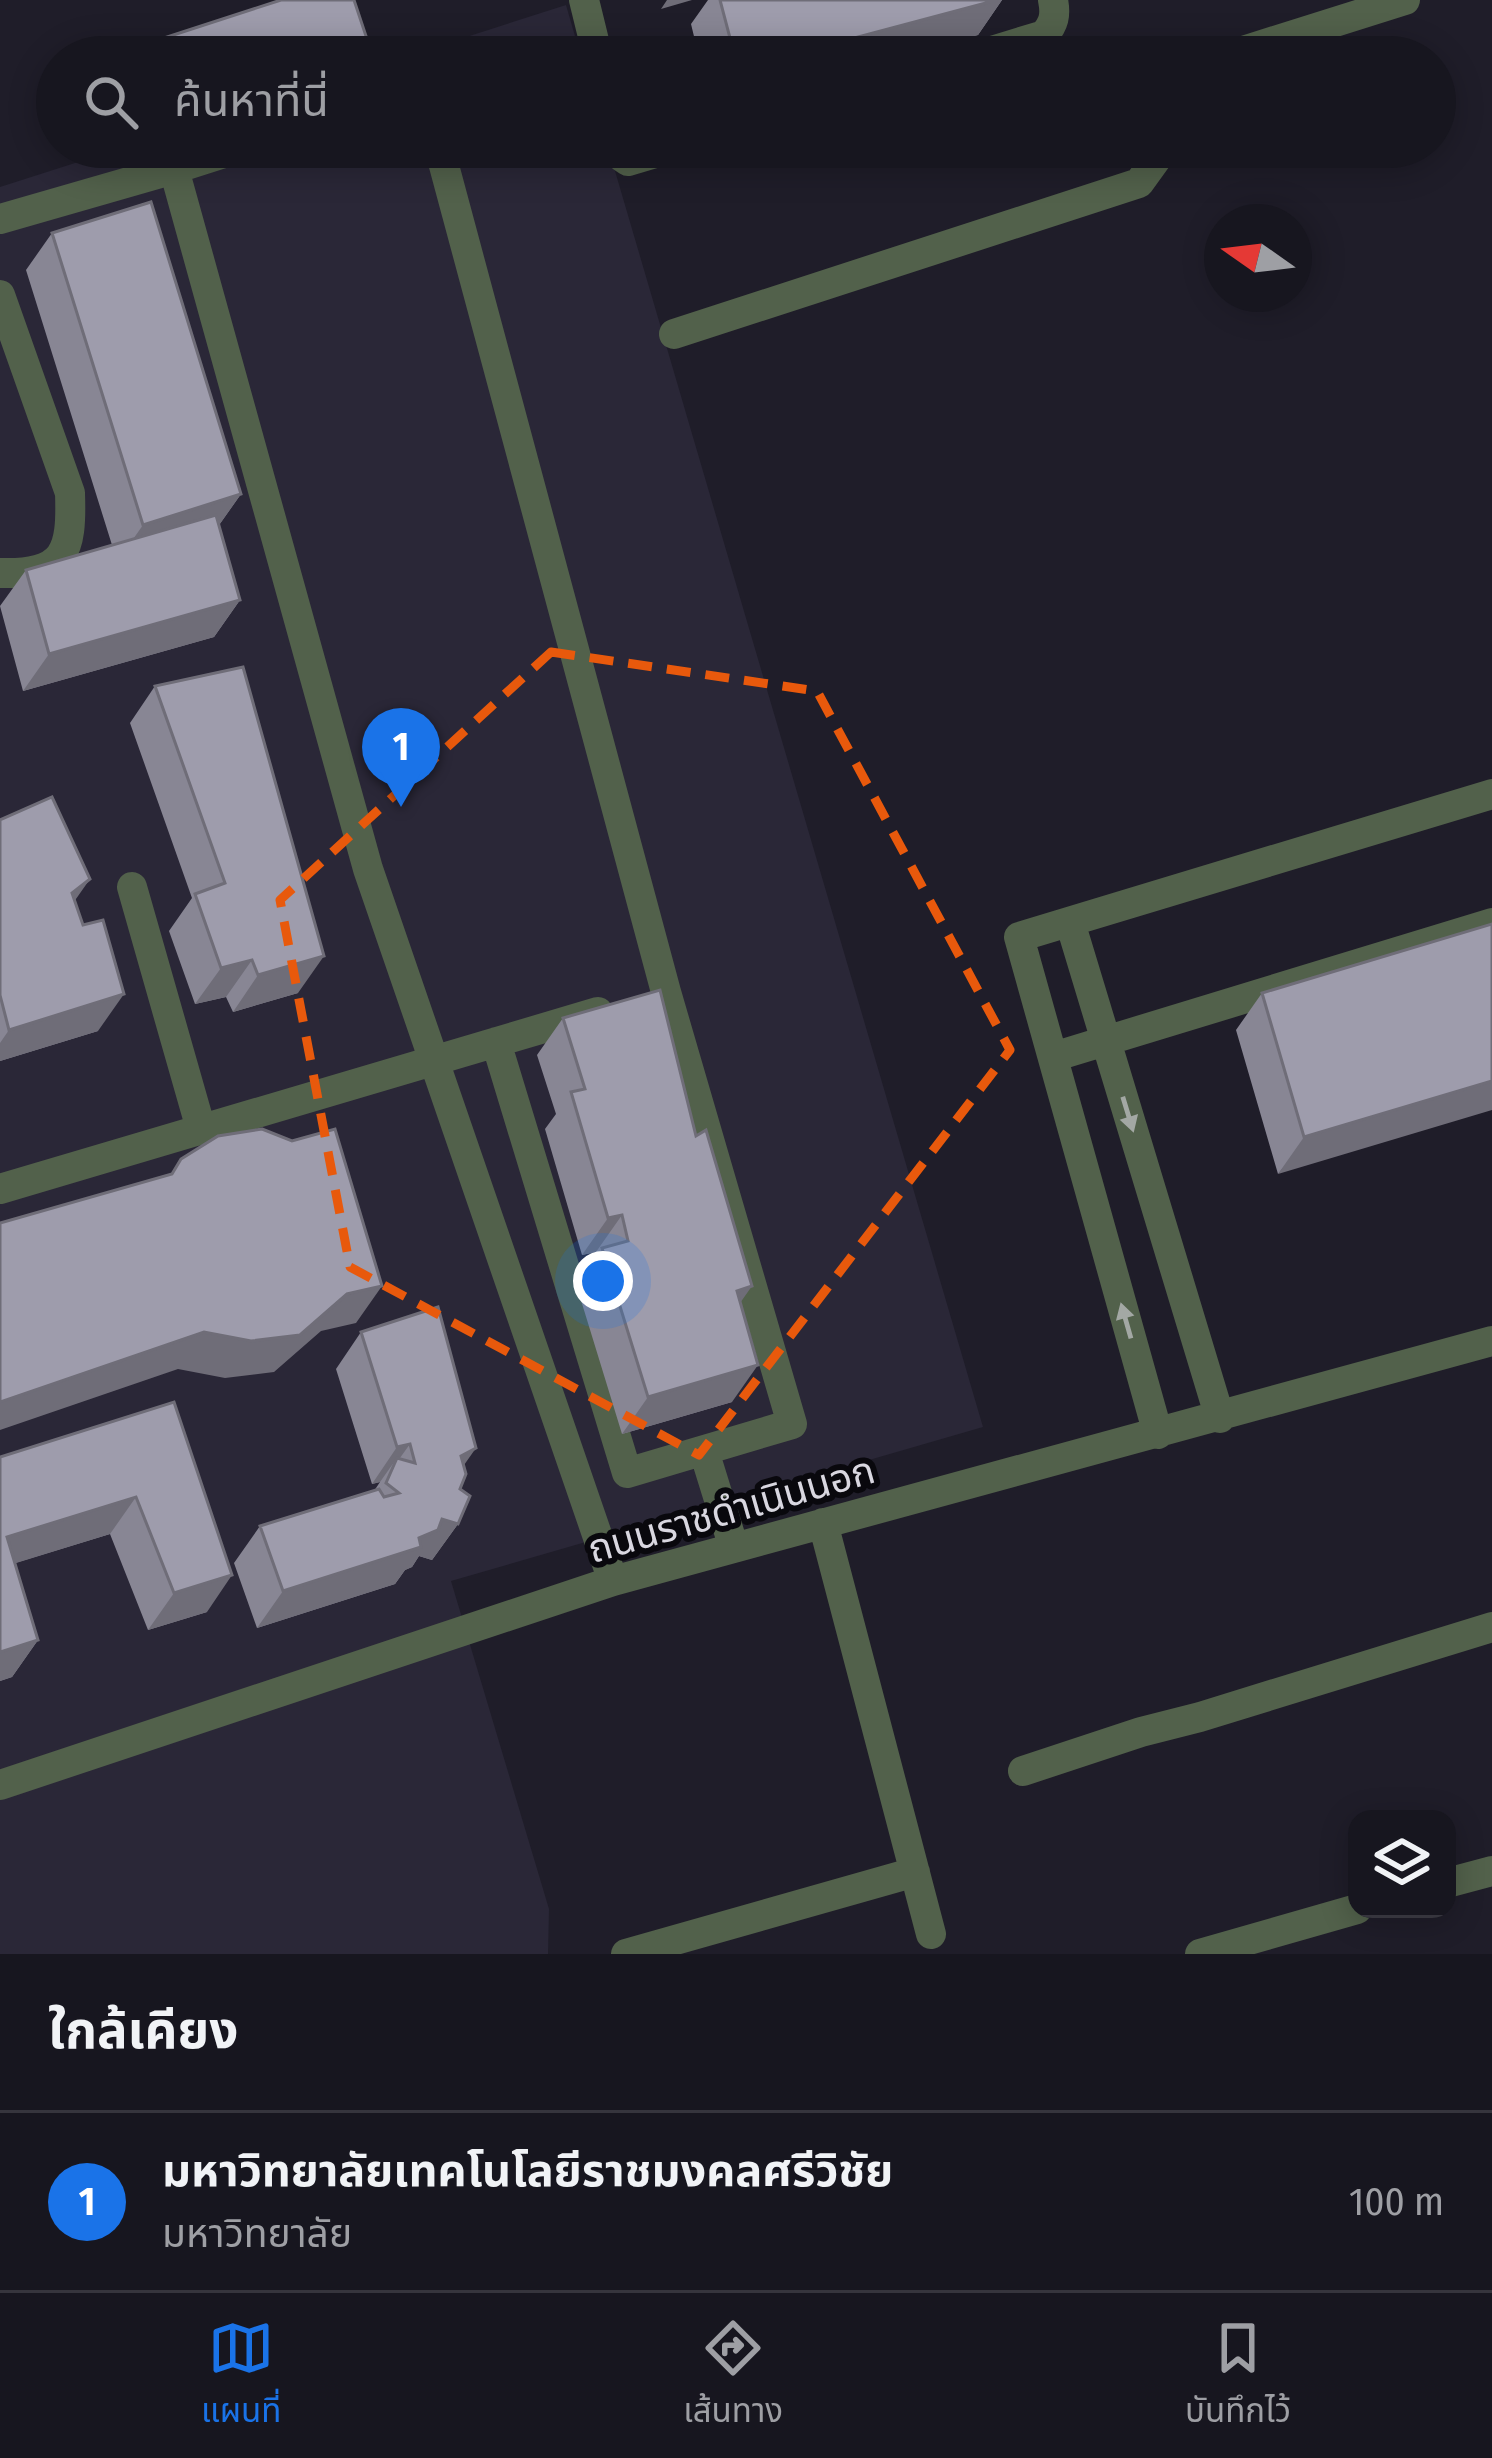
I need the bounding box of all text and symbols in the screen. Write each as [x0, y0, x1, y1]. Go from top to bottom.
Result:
search box [36, 36, 1456, 168]
icon: search [78, 69, 144, 135]
text: ค้นหาที่นี่ [174, 74, 329, 128]
north arrow [1204, 204, 1312, 312]
pin: 1 [362, 708, 440, 807]
one-way arrow [1120, 1096, 1138, 1133]
your location [573, 1251, 633, 1311]
one-way arrow [1116, 1303, 1135, 1340]
street label: ถนนราชดำเนินนอก [583, 1447, 880, 1573]
map controls [1348, 1810, 1456, 1918]
button: layers [1348, 1810, 1456, 1918]
text: ใกล้เคียง [48, 2000, 238, 2062]
text: มหาวิทยาลัยเทคโนโลยีราชมงคลศรีวิชัย [162, 2144, 893, 2198]
text: 1 [79, 2179, 95, 2225]
text: 100 m [1349, 2179, 1444, 2225]
text: มหาวิทยาลัย [162, 2211, 352, 2257]
tab: แผนที่ [201, 2315, 281, 2437]
tab: เส้นทาง [683, 2315, 783, 2437]
tab: บันทึกไว้ [1185, 2315, 1291, 2437]

